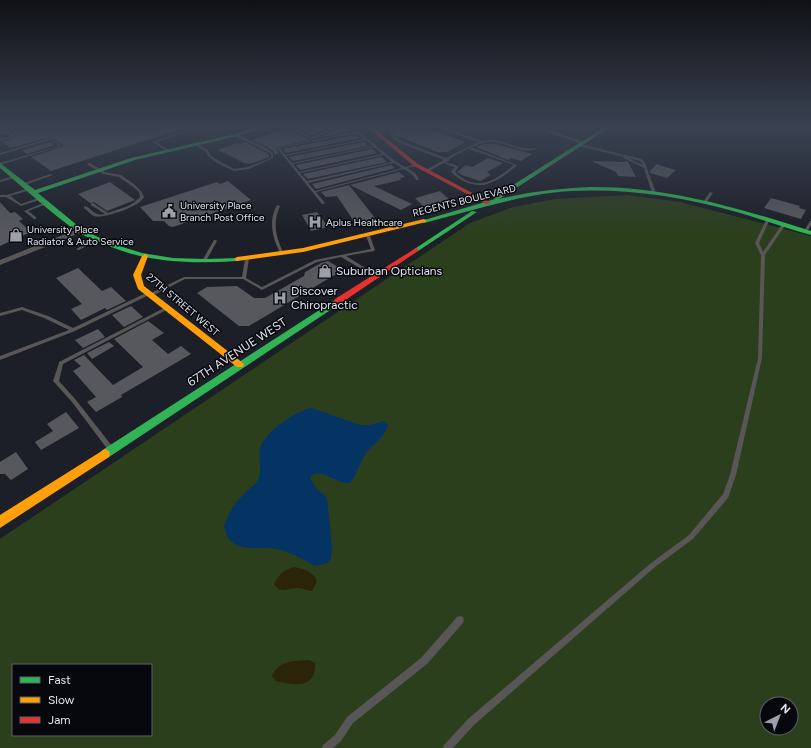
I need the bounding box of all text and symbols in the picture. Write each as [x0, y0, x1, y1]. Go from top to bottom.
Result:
street label: REGENTS BOULEVARD [411, 181, 517, 220]
place label: University Place Branch Post Office [180, 199, 265, 224]
public building icon: University Place Branch Post Office [161, 203, 177, 219]
hospital icon: Aplus Healthcare [307, 214, 323, 230]
place label: Aplus Healthcare [326, 216, 403, 229]
place label: University Place Radiator & Auto Service [27, 223, 134, 248]
shop icon: University Place Radiator & Auto Service [8, 227, 24, 243]
shop icon: Suburban Opticians [317, 263, 333, 279]
place label: Suburban Opticians [336, 264, 442, 278]
street label: 27TH STREET WEST [143, 270, 222, 339]
place label: Discover Chiropractic [291, 284, 358, 312]
hospital icon: Discover Chiropractic [272, 290, 288, 306]
street label: 67TH AVENUE WEST [185, 315, 289, 389]
legend [12, 664, 152, 736]
text: Fast [48, 673, 71, 687]
text: Slow [48, 693, 75, 707]
north arrow [759, 696, 799, 736]
text: N [778, 701, 793, 717]
text: Jam [48, 713, 71, 727]

